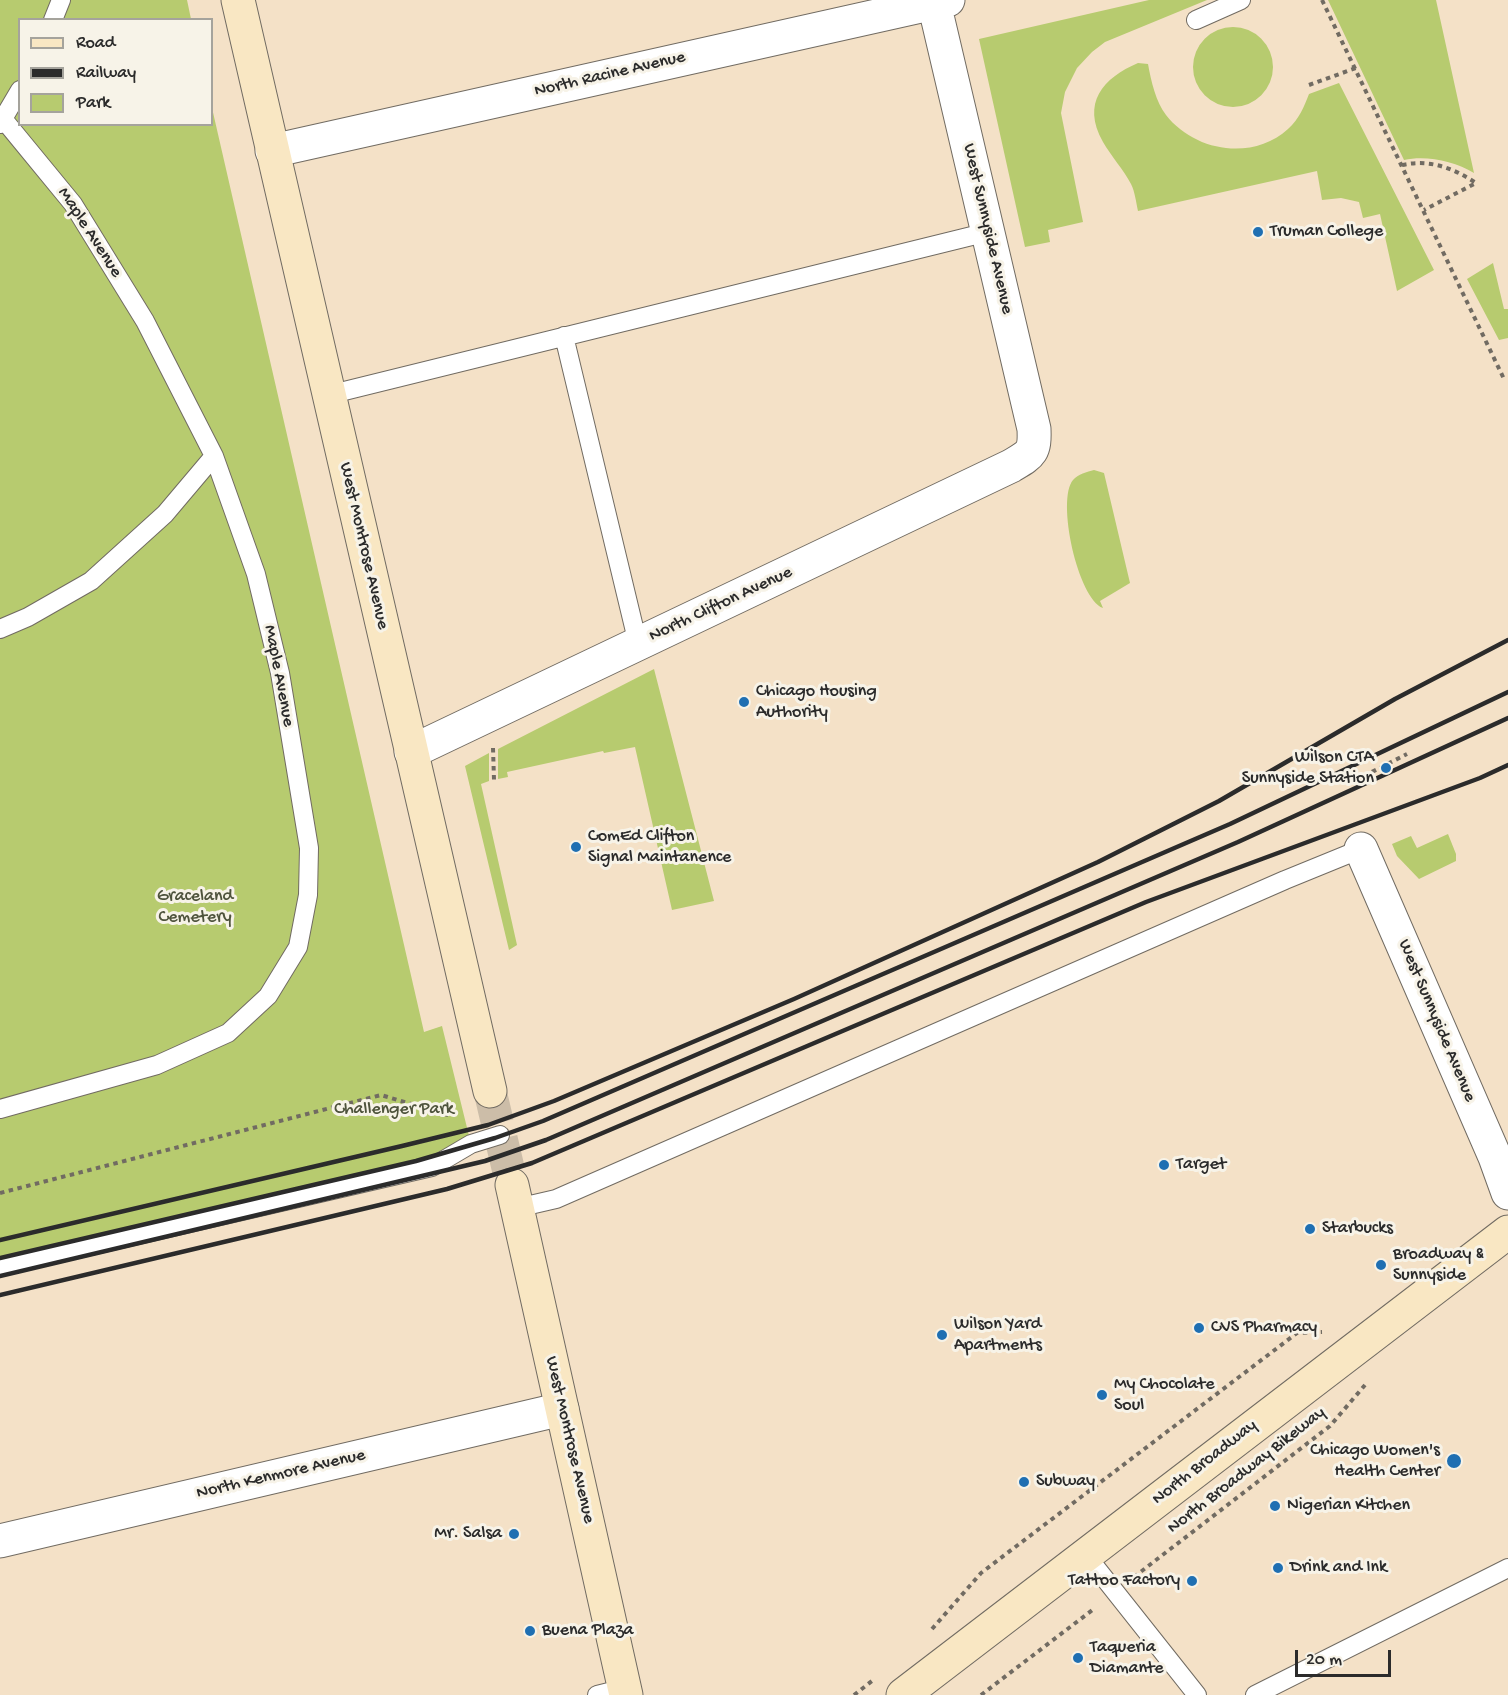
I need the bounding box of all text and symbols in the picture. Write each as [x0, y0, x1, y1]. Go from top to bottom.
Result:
legend [18, 18, 213, 126]
text: Road [76, 33, 115, 54]
street label: North Racine Avenue [532, 47, 688, 103]
text: Railway [76, 63, 136, 84]
text: Park [76, 93, 110, 114]
street label: West Sunnyside Avenue [957, 142, 1017, 316]
street label: Maple Avenue [52, 184, 126, 282]
place label: Truman College [1270, 221, 1383, 243]
marker: Truman College [1251, 225, 1265, 239]
street label: West Montrose Avenue [333, 460, 393, 632]
street label: North Clifton Avenue [646, 562, 796, 648]
street label: Maple Avenue [258, 623, 298, 729]
place label: Chicago Housing Authority [756, 681, 877, 724]
marker: Chicago Housing Authority [737, 695, 751, 709]
place label: Wilson CTA Sunnyside Station [1242, 747, 1374, 789]
marker: Wilson CTA Sunnyside Station [1379, 761, 1393, 775]
place label: ComEd Clifton Signal Maintanence [588, 826, 731, 868]
marker: ComEd Clifton Signal Maintanence [569, 840, 583, 854]
park label: Graceland Cemetery [157, 886, 233, 928]
street label: West Sunnyside Avenue [1392, 937, 1480, 1105]
park label: Challenger Park [334, 1099, 454, 1121]
place label: Target [1176, 1154, 1226, 1176]
marker: Target [1157, 1158, 1171, 1172]
place label: Starbucks [1322, 1218, 1393, 1240]
marker: Starbucks [1303, 1222, 1317, 1236]
place label: Broadway & Sunnyside [1393, 1244, 1484, 1286]
marker: Broadway & Sunnyside [1374, 1258, 1388, 1272]
place label: Wilson Yard Apartments [954, 1314, 1042, 1356]
place label: CVS Pharmacy [1211, 1317, 1317, 1339]
marker: CVS Pharmacy [1192, 1321, 1206, 1335]
marker: Wilson Yard Apartments [935, 1328, 949, 1342]
street label: West Montrose Avenue [539, 1354, 599, 1526]
place label: My Chocolate Soul [1114, 1374, 1214, 1416]
marker: My Chocolate Soul [1095, 1388, 1109, 1402]
street label: North Broadway Bikeway [1164, 1403, 1330, 1539]
street label: North Broadway [1148, 1415, 1262, 1511]
place label: Chicago Women's Health Center [1310, 1440, 1440, 1482]
street label: North Kenmore Avenue [194, 1445, 368, 1505]
marker: Chicago Women's Health Center [1445, 1452, 1463, 1470]
place label: Subway [1036, 1471, 1095, 1493]
marker: Subway [1017, 1475, 1031, 1489]
place label: Nigerian Kitchen [1287, 1495, 1410, 1517]
marker: Nigerian Kitchen [1268, 1499, 1282, 1513]
place label: Mr. Salsa [434, 1523, 502, 1545]
marker: Mr. Salsa [507, 1527, 521, 1541]
place label: Drink and Ink [1290, 1557, 1387, 1579]
marker: Drink and Ink [1271, 1561, 1285, 1575]
place label: Tattoo Factory [1068, 1570, 1180, 1592]
marker: Tattoo Factory [1185, 1574, 1199, 1588]
place label: Buena Plaza [542, 1620, 634, 1642]
marker: Buena Plaza [523, 1624, 537, 1638]
place label: Taqueria Diamante [1090, 1637, 1164, 1680]
scale bar [1298, 1638, 1394, 1676]
text: 20 m [1306, 1650, 1342, 1671]
marker: Taqueria Diamante [1071, 1651, 1085, 1665]

